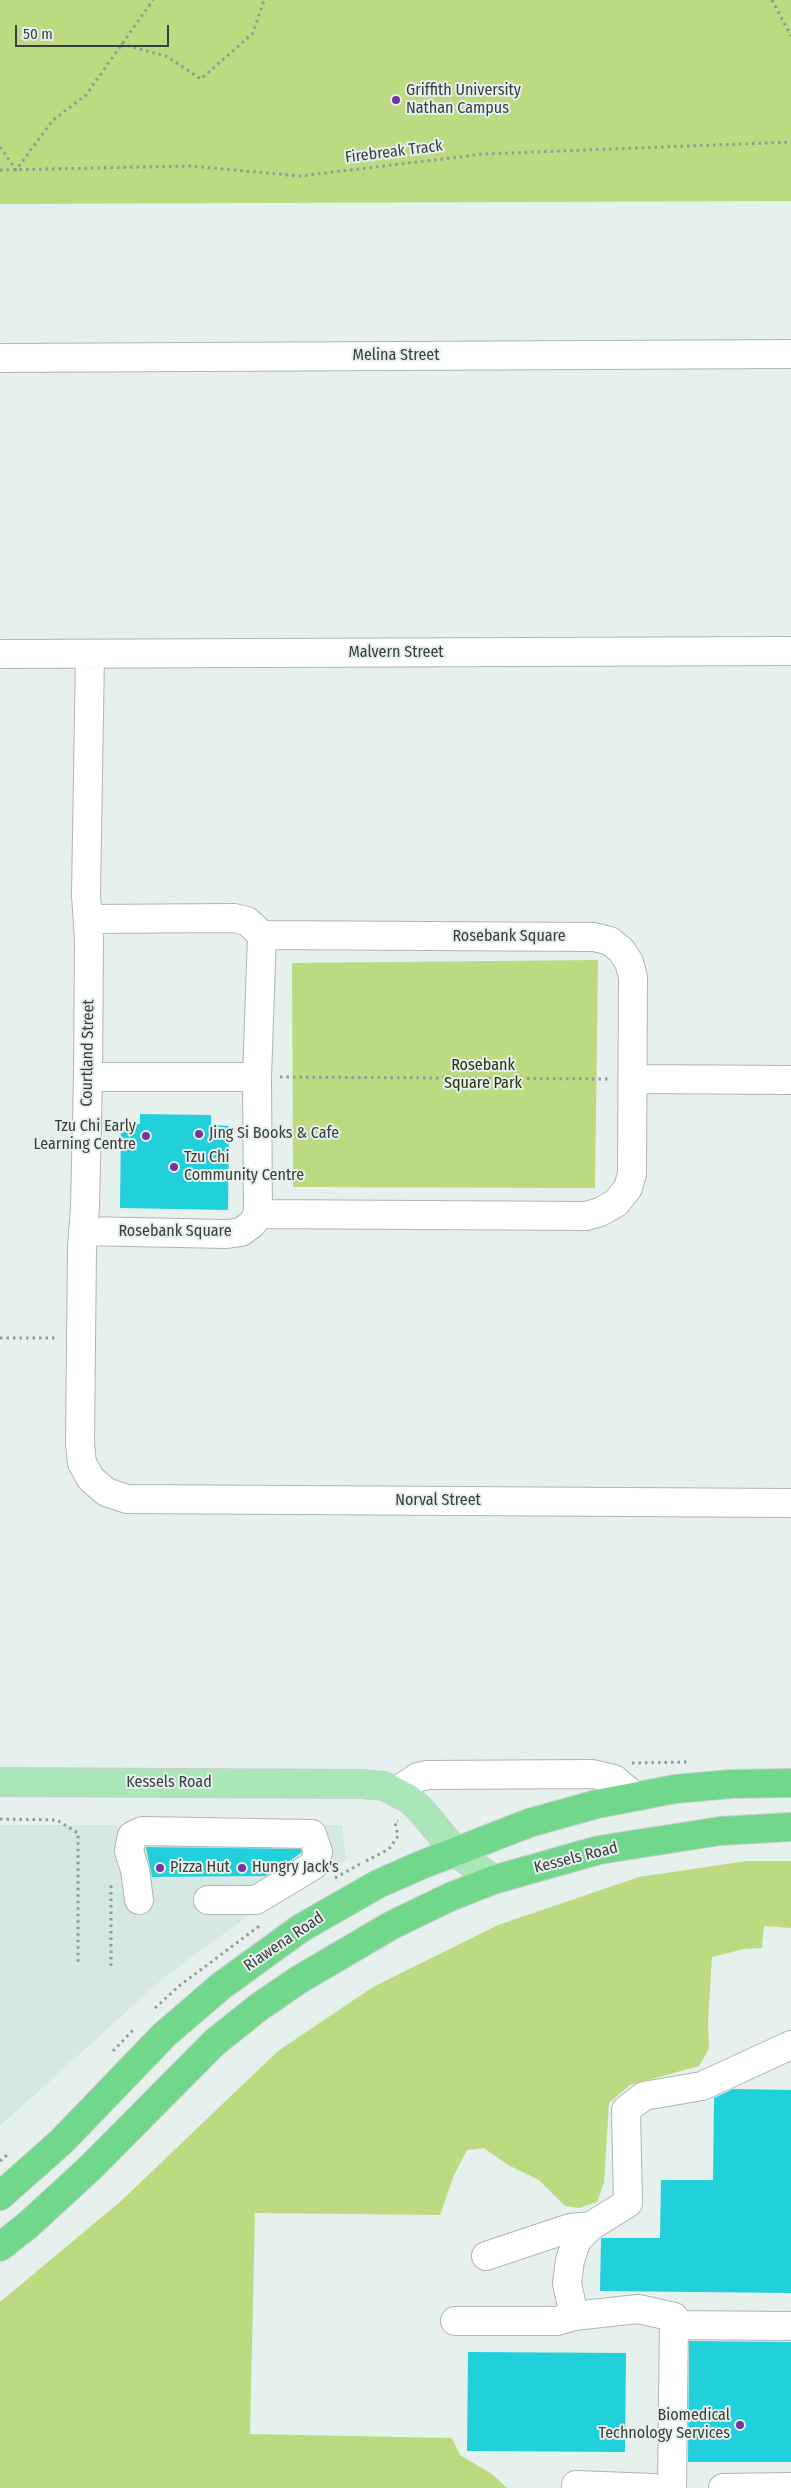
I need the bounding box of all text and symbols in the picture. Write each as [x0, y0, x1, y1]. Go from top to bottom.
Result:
scale bar [18, 15, 171, 47]
text: 50 m [23, 25, 53, 43]
place label: Griffith University Nathan Campus [406, 81, 521, 119]
marker: Griffith University Nathan Campus [390, 94, 402, 106]
street label: Firebreak Track [344, 136, 444, 168]
street label: Melina Street [353, 346, 439, 366]
street label: Malvern Street [348, 643, 444, 663]
street label: Rosebank Square [452, 927, 566, 947]
street label: Courtland Street [77, 999, 99, 1107]
park label: Rosebank Square Park [444, 1056, 522, 1094]
place label: Tzu Chi Early Learning Centre [33, 1117, 136, 1155]
place label: Jing Si Books & Cafe [209, 1124, 339, 1144]
marker: Jing Si Books & Cafe [193, 1128, 205, 1140]
marker: Tzu Chi Early Learning Centre [140, 1130, 152, 1142]
place label: Tzu Chi Community Centre [184, 1148, 304, 1186]
marker: Tzu Chi Community Centre [168, 1161, 180, 1173]
street label: Rosebank Square [118, 1222, 232, 1242]
street label: Norval Street [395, 1491, 481, 1511]
street label: Kessels Road [126, 1773, 212, 1793]
street label: Kessels Road [532, 1838, 620, 1878]
place label: Pizza Hut [170, 1858, 230, 1878]
place label: Hungry Jack's [252, 1858, 339, 1878]
marker: Pizza Hut [154, 1862, 166, 1874]
marker: Hungry Jack's [236, 1862, 248, 1874]
street label: Riawena Road [240, 1908, 328, 1976]
place label: Biomedical Technology Services [599, 2406, 730, 2444]
marker: Biomedical Technology Services [734, 2419, 746, 2431]

